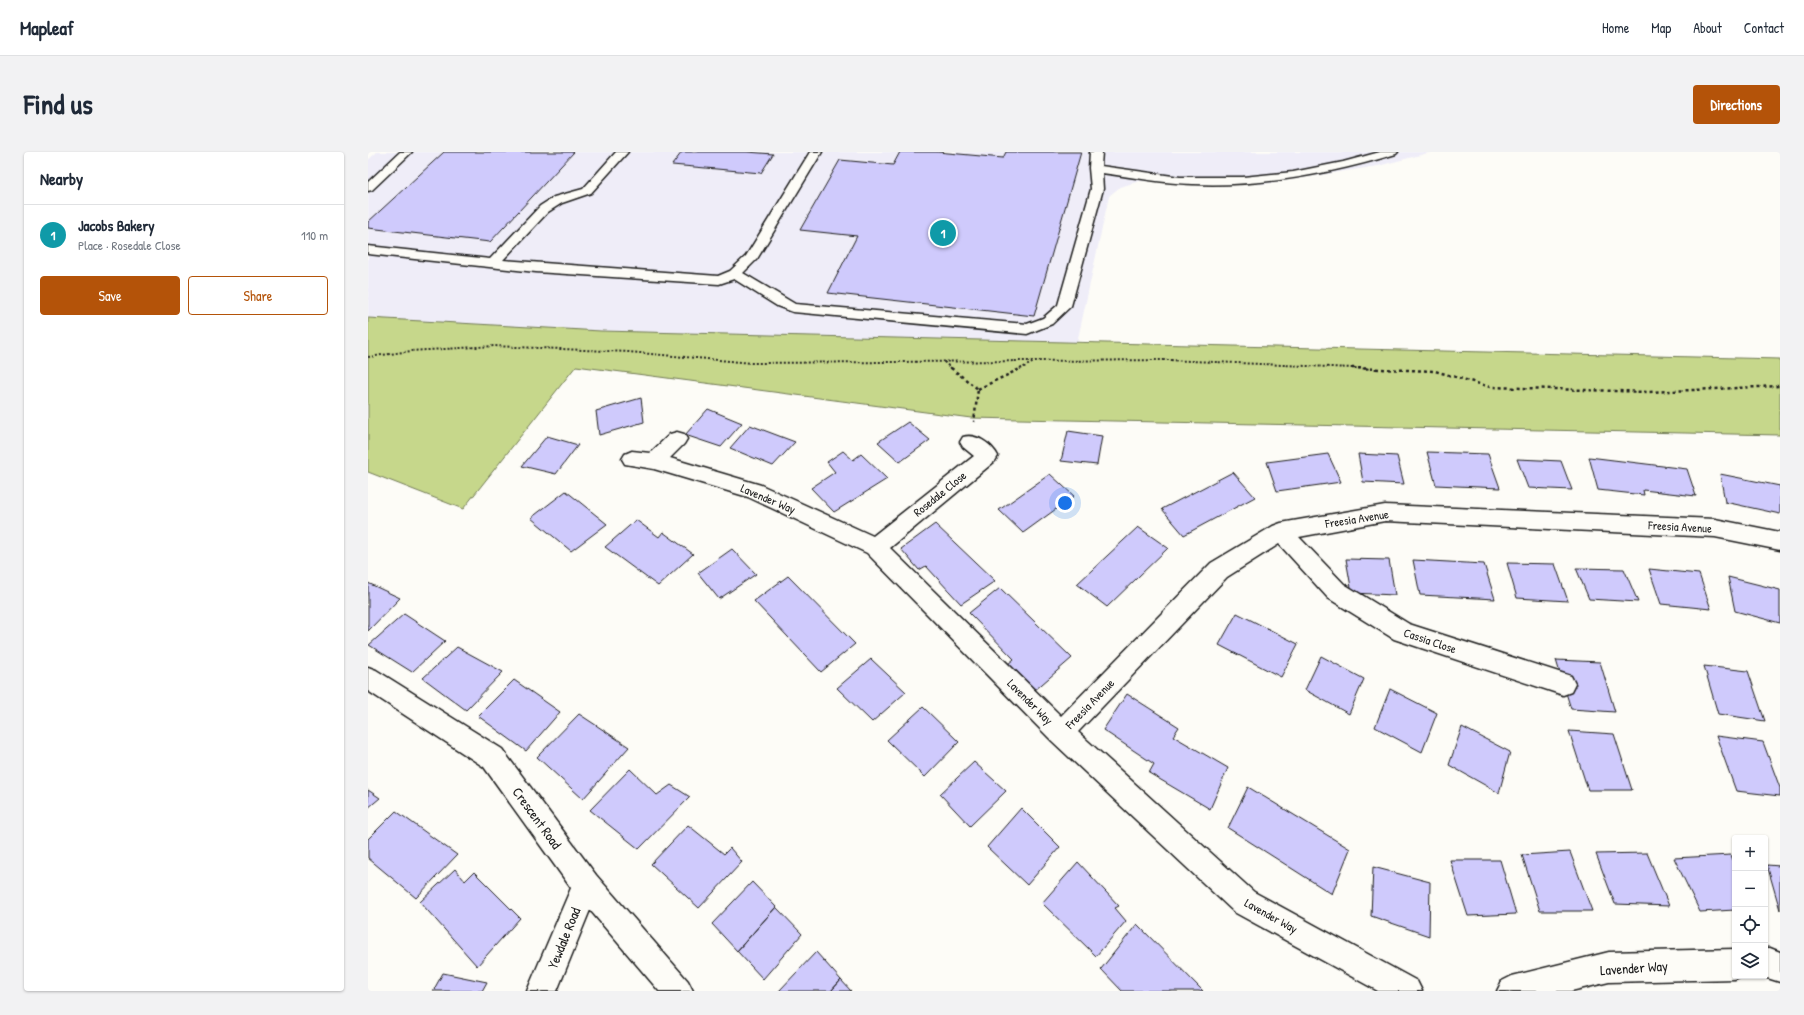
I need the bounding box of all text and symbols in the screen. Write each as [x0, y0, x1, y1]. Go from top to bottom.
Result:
text: Mapleaf [20, 15, 74, 41]
text: Home [1602, 18, 1629, 37]
text: Map [1651, 18, 1671, 37]
text: About [1693, 18, 1722, 37]
text: Contact [1744, 18, 1784, 37]
text: Find us [24, 85, 93, 123]
button: Directions [1693, 85, 1780, 124]
text: Nearby [40, 167, 83, 190]
text: Jacobs Bakery [78, 215, 155, 236]
pin: 1 [930, 218, 956, 248]
text: 1 [51, 226, 55, 244]
text: 110 m [301, 226, 328, 244]
text: Place · Rosedale Close [78, 236, 181, 254]
button: Save [40, 276, 180, 315]
button: Share [188, 276, 328, 315]
street label: Rosedale Close [910, 467, 970, 520]
street label: Lavender Way [738, 479, 798, 518]
your location [1055, 493, 1075, 513]
street label: Freesia Avenue [1323, 505, 1390, 532]
street label: Freesia Avenue [1647, 516, 1713, 537]
street label: Cassia Close [1402, 624, 1459, 658]
street label: Lavender Way [1004, 675, 1057, 728]
street label: Freesia Avenue [1061, 675, 1118, 733]
street label: Crescent Road [508, 783, 567, 853]
map controls [1732, 835, 1768, 979]
button: + [1732, 835, 1768, 871]
button: − [1732, 871, 1768, 907]
street label: Lavender Way [1242, 894, 1301, 937]
street label: Yewdale Road [543, 904, 585, 971]
button: locate [1732, 907, 1768, 943]
button: layers [1732, 943, 1768, 979]
street label: Lavender Way [1599, 956, 1669, 980]

